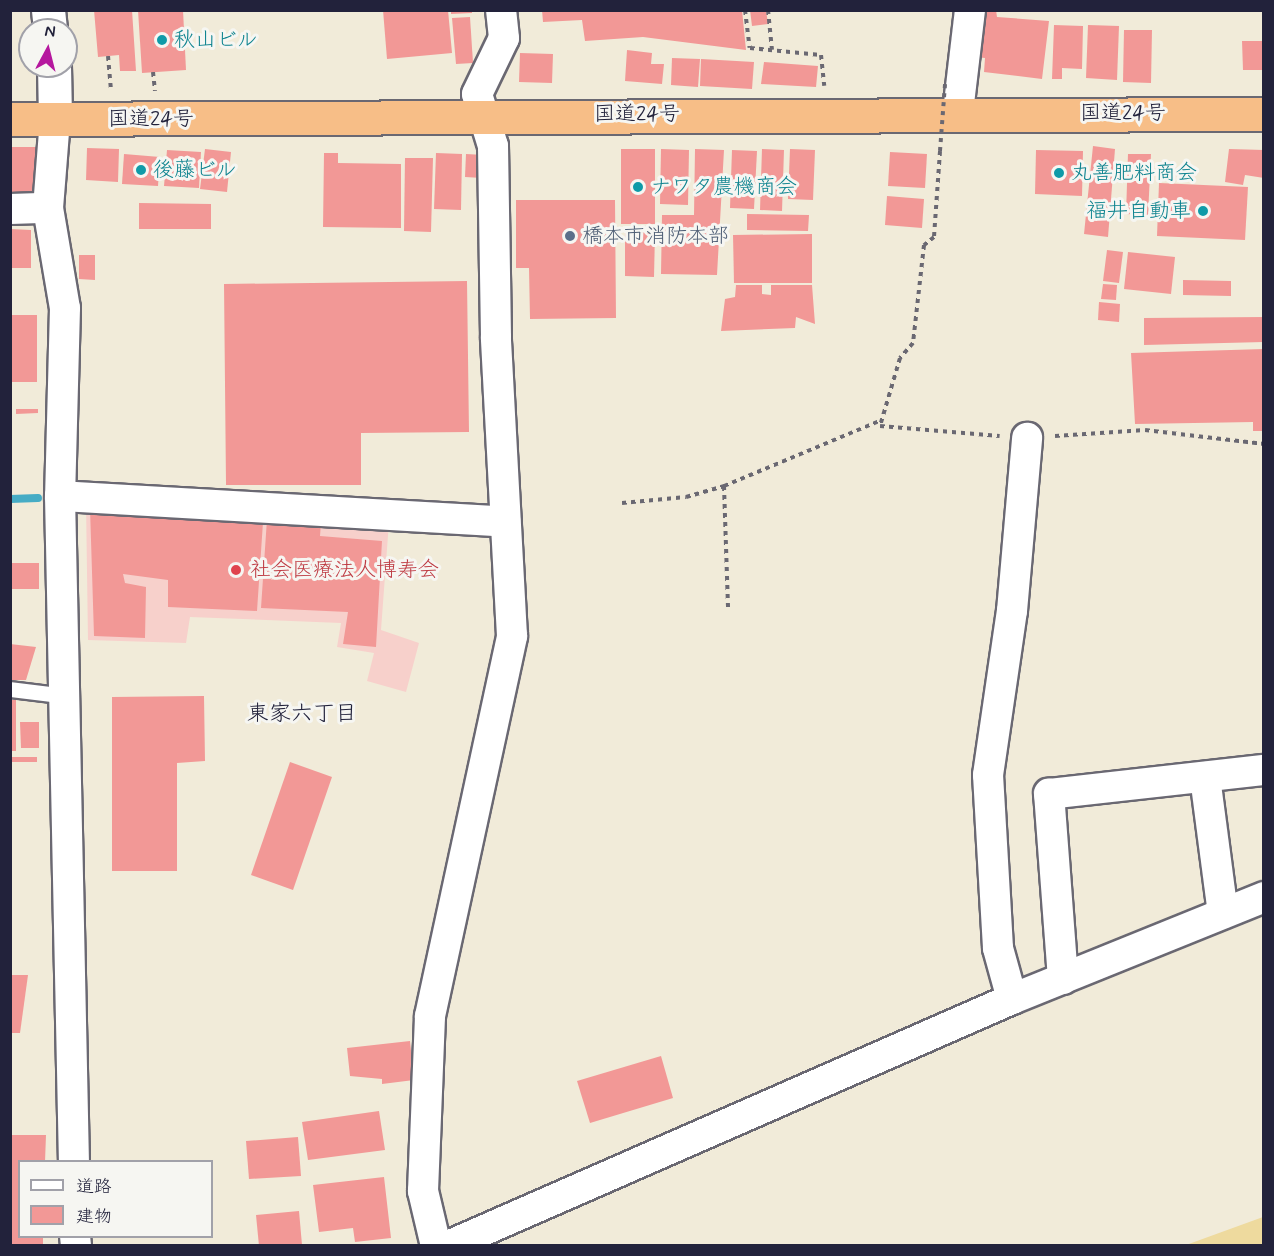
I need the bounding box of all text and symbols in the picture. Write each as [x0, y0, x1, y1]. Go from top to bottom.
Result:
north arrow [18, 18, 78, 78]
text: N [43, 21, 57, 43]
place label: 秋山ビル [174, 27, 258, 53]
marker: 秋山ビル [155, 33, 169, 47]
street label: 国道24号 [1080, 100, 1166, 126]
street label: 国道24号 [594, 101, 680, 127]
street label: 国道24号 [108, 106, 194, 132]
place label: 後藤ビル [153, 157, 237, 183]
place label: 丸善肥料商会 [1071, 160, 1197, 186]
marker: 後藤ビル [134, 163, 148, 177]
marker: 丸善肥料商会 [1052, 166, 1066, 180]
place label: ナワタ農機商会 [650, 174, 797, 200]
marker: ナワタ農機商会 [631, 180, 645, 194]
place label: 福井自動車 [1086, 198, 1191, 224]
marker: 福井自動車 [1196, 204, 1210, 218]
place label: 橋本市消防本部 [582, 223, 729, 249]
marker: 橋本市消防本部 [563, 229, 577, 243]
place label: 社会医療法人博寿会 [250, 557, 439, 583]
marker: 社会医療法人博寿会 [227, 561, 245, 579]
district label: 東家六丁目 [247, 702, 357, 728]
legend [18, 1160, 213, 1238]
text: 道路 [76, 1175, 112, 1199]
text: 建物 [76, 1205, 112, 1229]

